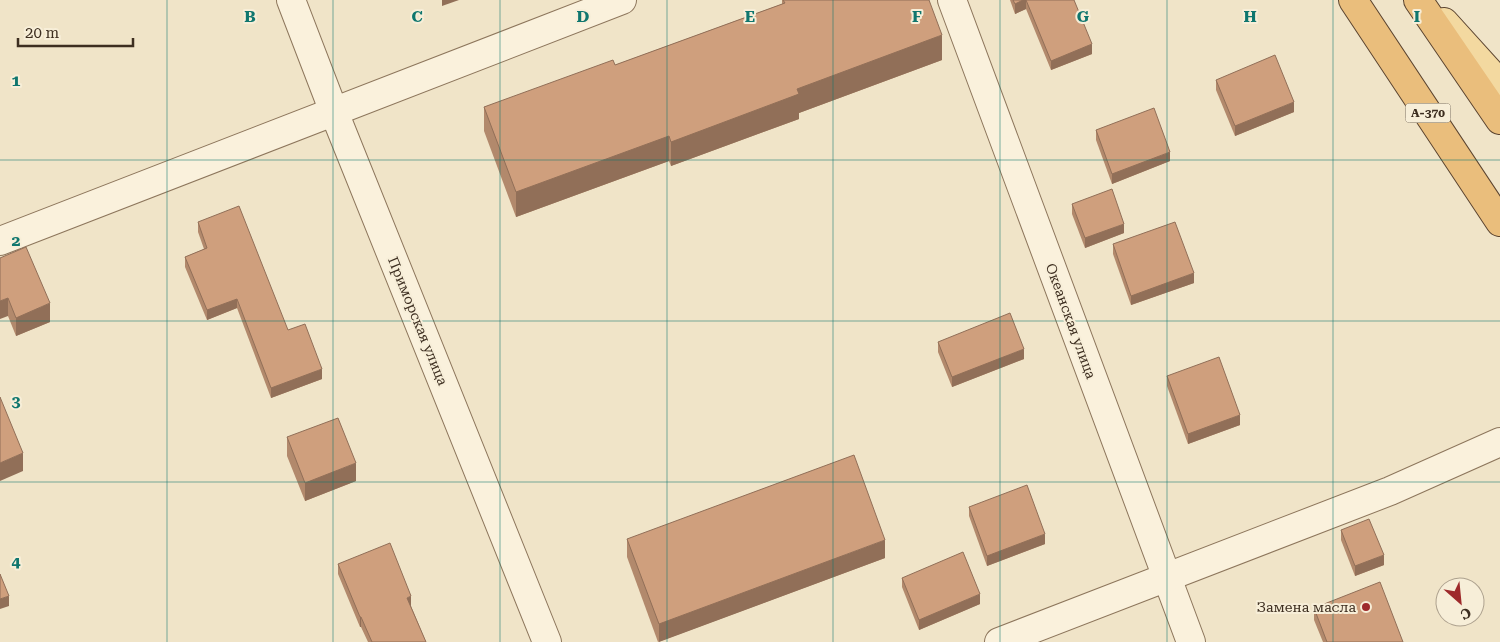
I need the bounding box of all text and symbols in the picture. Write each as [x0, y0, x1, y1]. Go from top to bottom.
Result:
text: B [244, 7, 256, 26]
text: C [411, 7, 423, 26]
text: D [577, 7, 590, 26]
text: E [745, 7, 755, 26]
text: F [912, 7, 922, 26]
text: G [1077, 7, 1090, 26]
text: H [1243, 7, 1257, 26]
text: I [1414, 7, 1420, 26]
scale bar [18, 15, 132, 47]
text: 20 m [25, 24, 60, 42]
text: 1 [12, 71, 21, 90]
road number: А-370 [1406, 104, 1450, 122]
text: 2 [12, 231, 21, 250]
street label: Приморская улица [385, 254, 451, 388]
street label: Океанская улица [1043, 261, 1100, 381]
text: 3 [12, 392, 21, 411]
text: 4 [12, 552, 21, 571]
north arrow [1435, 577, 1485, 627]
place label: Замена масла [1257, 599, 1356, 615]
marker: Замена масла [1360, 601, 1372, 613]
text: С [1458, 604, 1474, 623]

